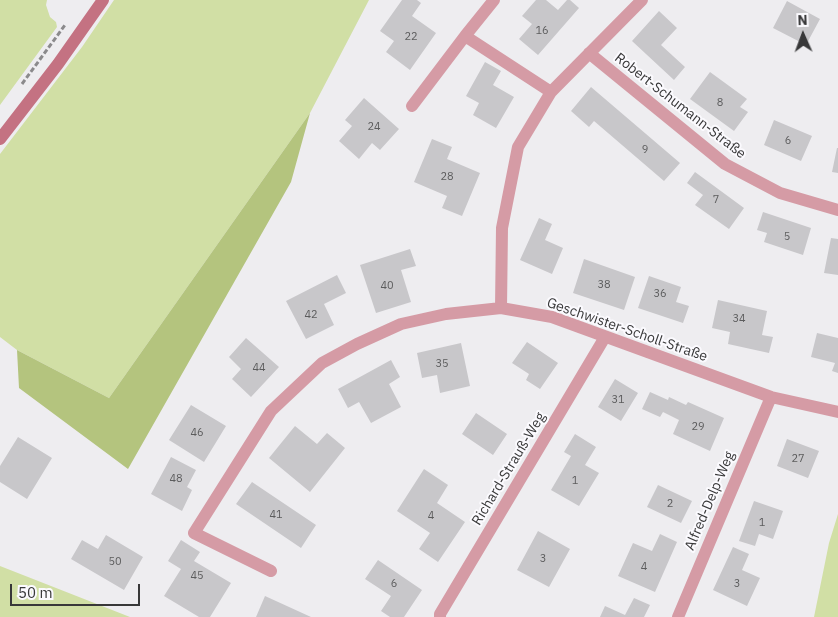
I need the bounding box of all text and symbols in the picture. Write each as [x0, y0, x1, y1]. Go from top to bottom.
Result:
north arrow [778, 10, 828, 60]
text: N [797, 11, 808, 29]
house number: 16 [535, 24, 549, 38]
house number: 22 [404, 30, 418, 44]
street label: Robert-Schumann-Straße [611, 50, 749, 162]
house number: 8 [717, 96, 723, 110]
house number: 24 [367, 120, 381, 134]
house number: 6 [785, 134, 791, 148]
house number: 9 [642, 143, 648, 157]
house number: 28 [440, 170, 454, 184]
house number: 7 [713, 193, 719, 207]
house number: 5 [784, 230, 790, 244]
house number: 38 [597, 278, 611, 292]
house number: 40 [380, 279, 394, 293]
house number: 36 [653, 287, 667, 301]
street label: Geschwister-Scholl-Straße [544, 295, 710, 365]
house number: 42 [304, 308, 318, 322]
house number: 34 [732, 312, 746, 326]
house number: 35 [435, 357, 449, 371]
house number: 44 [252, 361, 266, 375]
house number: 31 [611, 393, 625, 407]
street label: Richard-Strauß-Weg [469, 410, 549, 528]
house number: 29 [691, 420, 705, 434]
house number: 46 [190, 426, 204, 440]
street label: Alfred-Delp-Weg [682, 449, 738, 553]
house number: 27 [791, 452, 805, 466]
house number: 48 [169, 472, 183, 486]
house number: 1 [572, 474, 578, 488]
house number: 2 [667, 497, 673, 511]
house number: 41 [269, 508, 283, 522]
house number: 4 [428, 509, 434, 523]
house number: 1 [759, 516, 765, 530]
house number: 3 [540, 552, 546, 566]
house number: 50 [108, 555, 122, 569]
house number: 4 [641, 560, 647, 574]
house number: 45 [190, 569, 204, 583]
scale bar [12, 574, 142, 606]
house number: 6 [391, 577, 397, 591]
house number: 3 [734, 577, 740, 591]
text: 50 m [18, 583, 53, 602]

